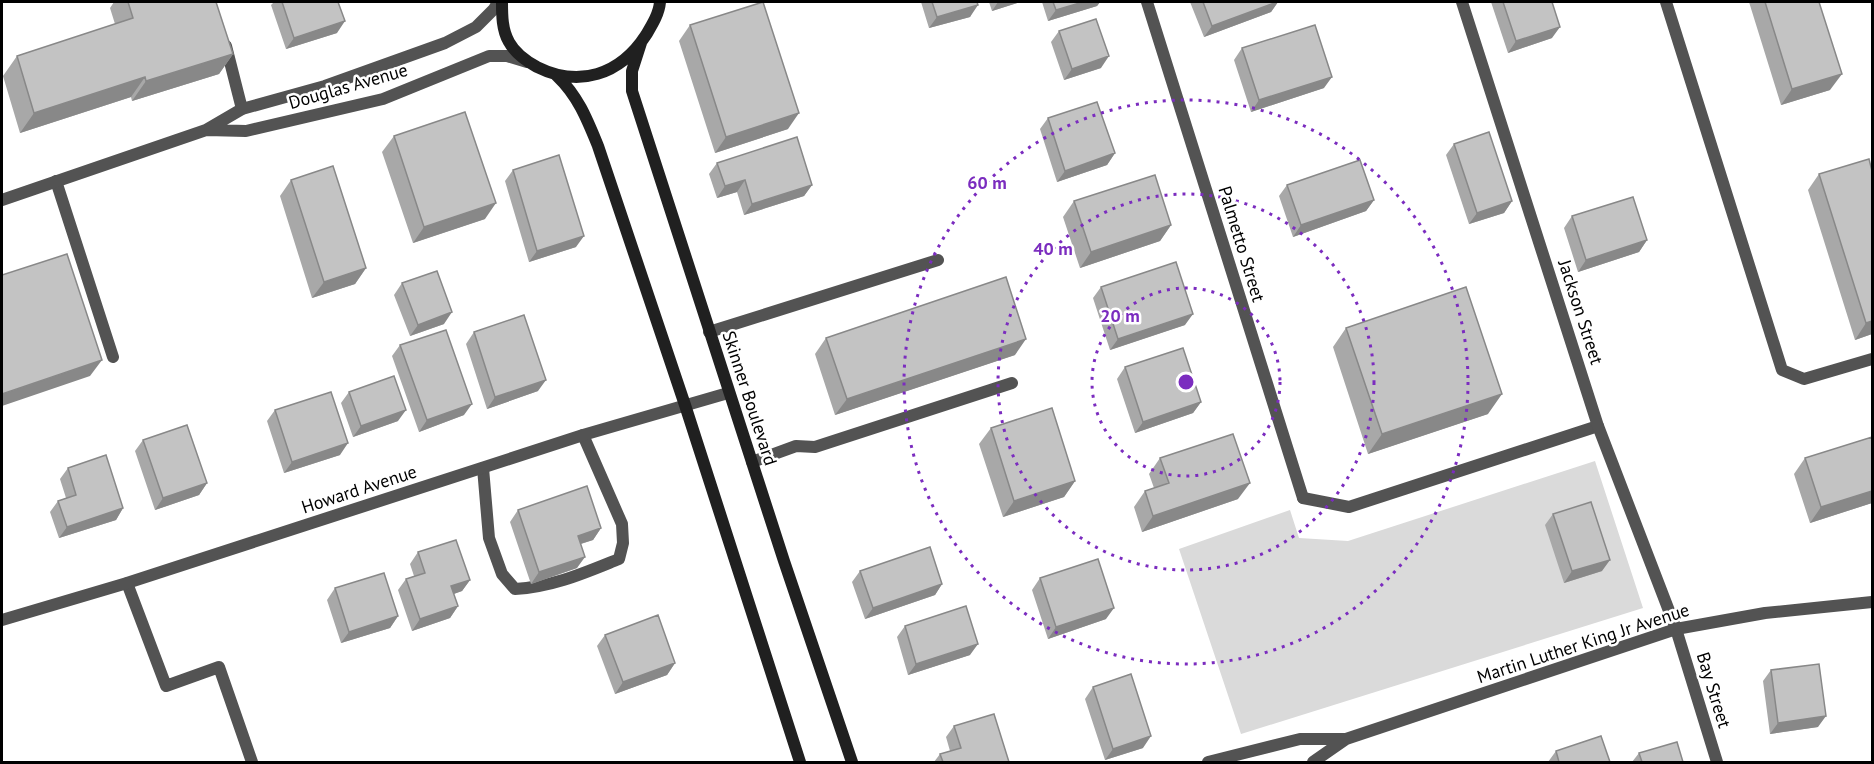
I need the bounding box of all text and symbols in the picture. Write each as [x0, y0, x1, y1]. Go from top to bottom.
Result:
street label: Douglas Avenue [286, 58, 410, 114]
text: 60 m [967, 171, 1007, 194]
street label: Palmetto Street [1213, 183, 1271, 305]
text: 40 m [1033, 237, 1073, 260]
street label: Jackson Street [1553, 256, 1609, 367]
text: 20 m [1100, 304, 1140, 327]
street label: Skinner Boulevard [717, 328, 783, 468]
centre of rings [1176, 372, 1196, 392]
street label: Howard Avenue [298, 460, 420, 518]
street label: Martin Luther King Jr Avenue [1474, 598, 1692, 688]
street label: Bay Street [1692, 649, 1736, 731]

